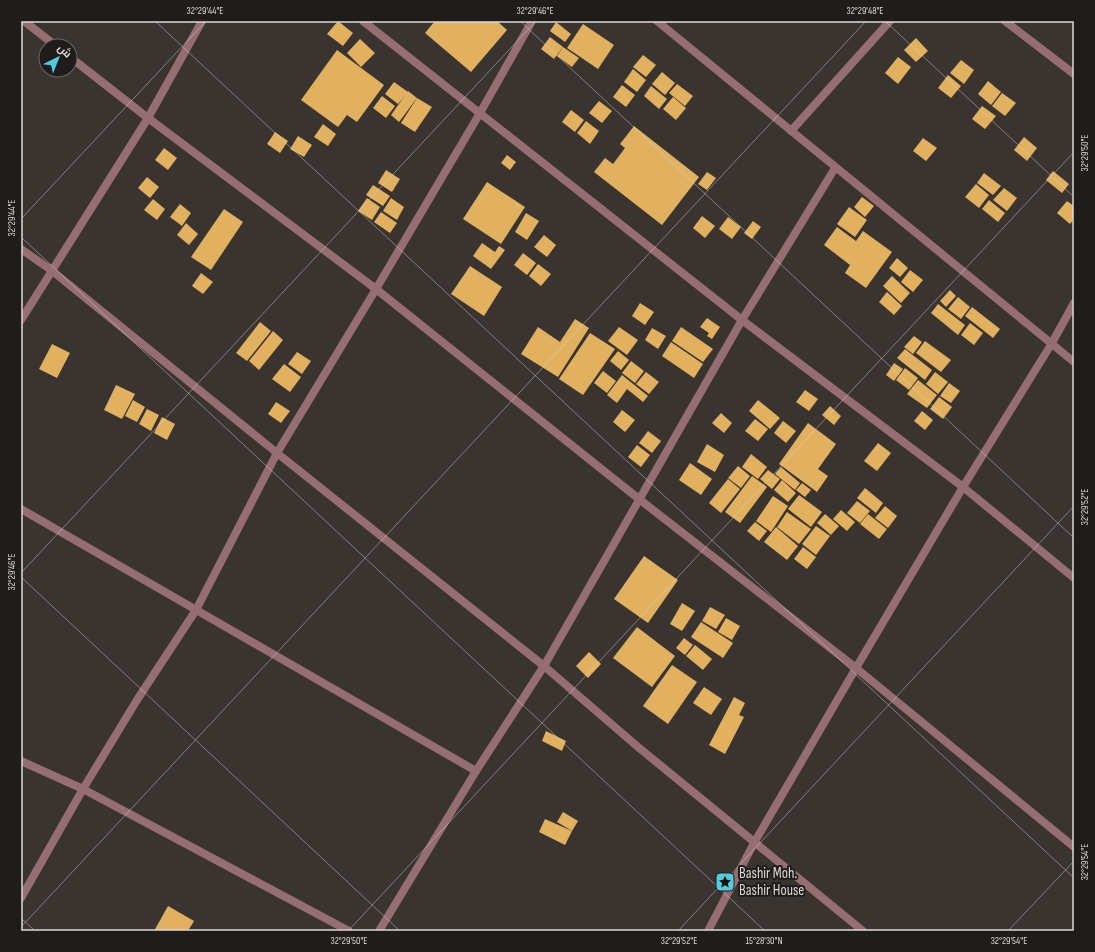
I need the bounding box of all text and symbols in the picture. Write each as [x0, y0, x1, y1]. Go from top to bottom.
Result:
text: 32°29'44"E [187, 5, 223, 17]
text: 32°29'46"E [516, 5, 554, 17]
text: 32°29'48"E [847, 5, 883, 17]
north arrow [38, 38, 78, 78]
text: ش [55, 41, 74, 61]
text: 32°29'50"E [1079, 135, 1091, 171]
text: 32°29'44"E [6, 200, 18, 236]
text: 32°29'52"E [1079, 489, 1091, 525]
text: 32°29'46"E [6, 553, 18, 591]
text: 32°29'54"E [1079, 844, 1091, 880]
place label: Bashir Moh. Bashir House [739, 864, 804, 900]
place icon: Bashir Moh. Bashir House [714, 871, 736, 893]
text: 32°29'50"E [331, 935, 367, 947]
text: 32°29'52"E [661, 935, 697, 947]
text: 15°28'30"N [745, 935, 783, 947]
text: 32°29'54"E [991, 935, 1027, 947]

